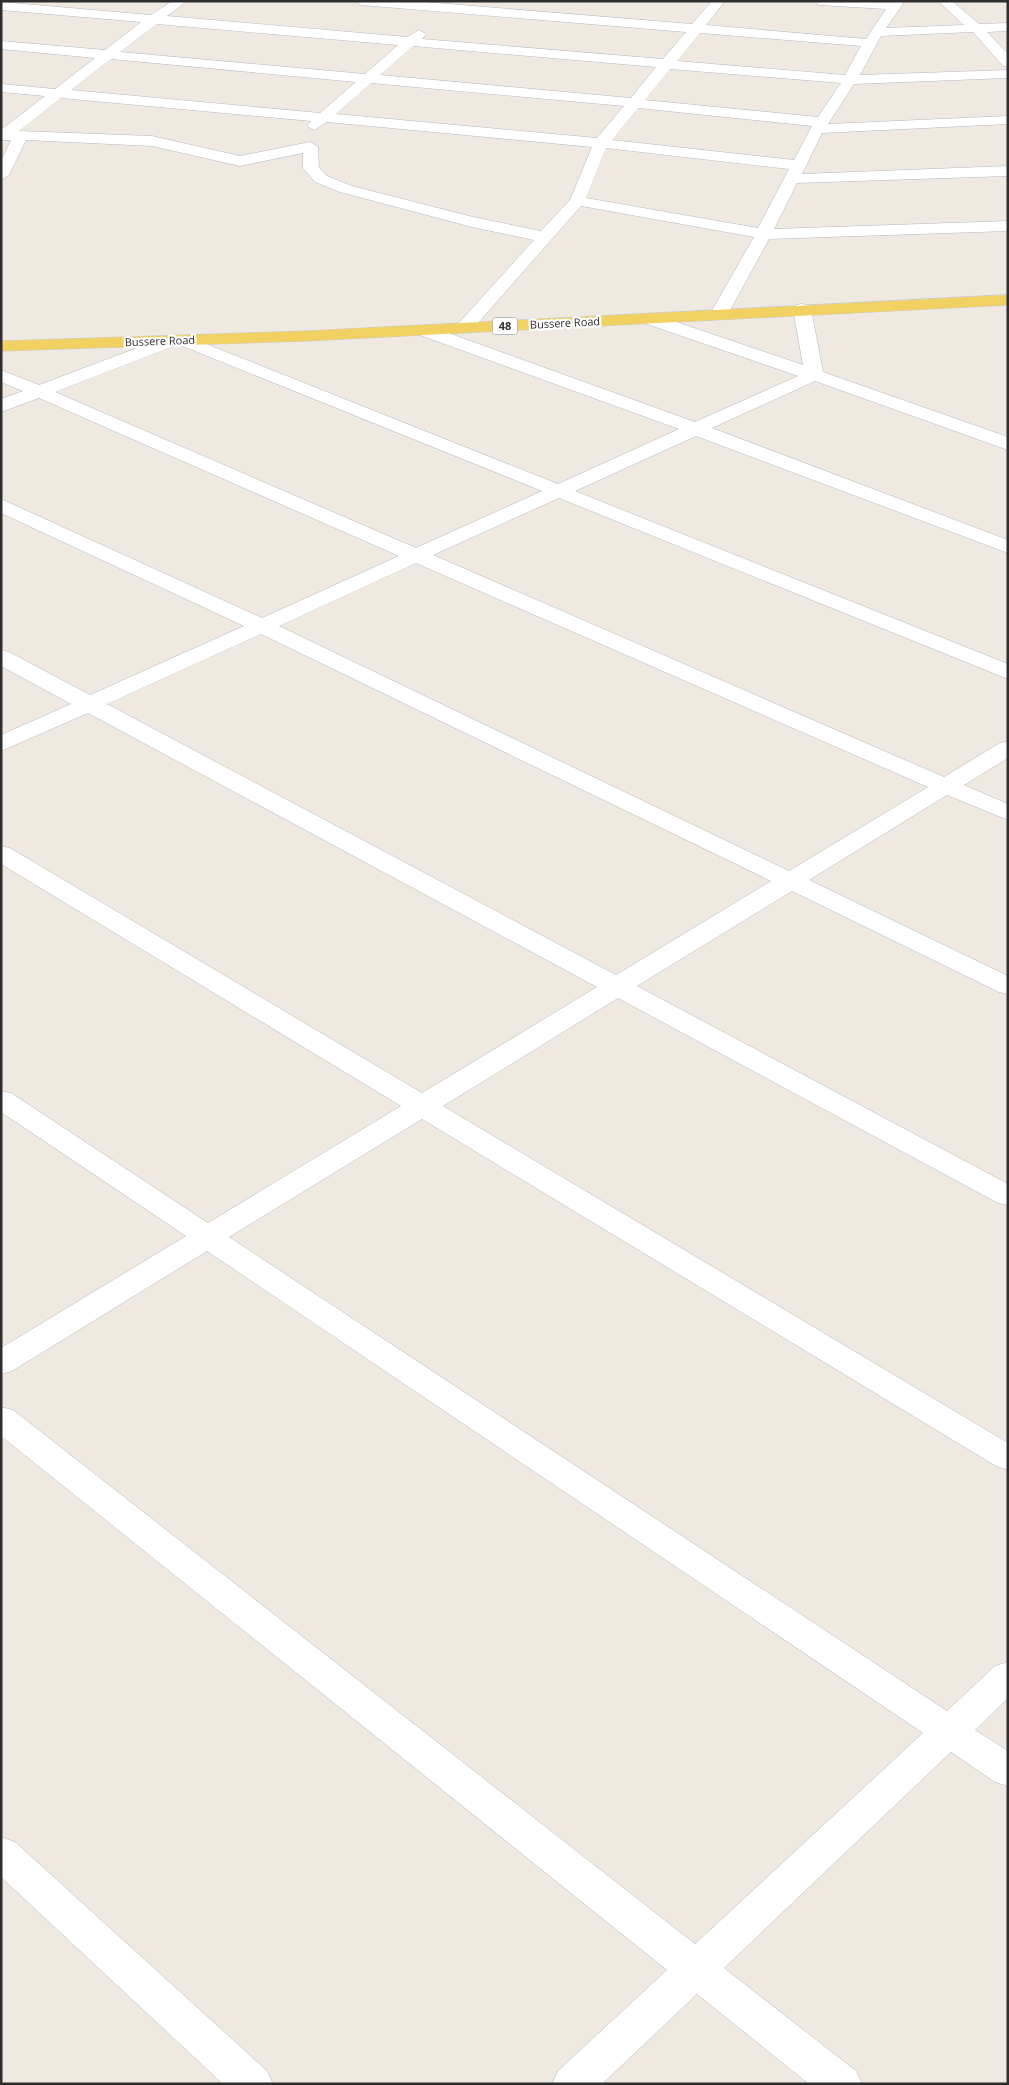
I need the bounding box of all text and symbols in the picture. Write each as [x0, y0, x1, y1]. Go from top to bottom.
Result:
street label: Bussere Road [529, 313, 600, 332]
road number: 48 [492, 318, 518, 334]
street label: Bussere Road [125, 332, 195, 349]

